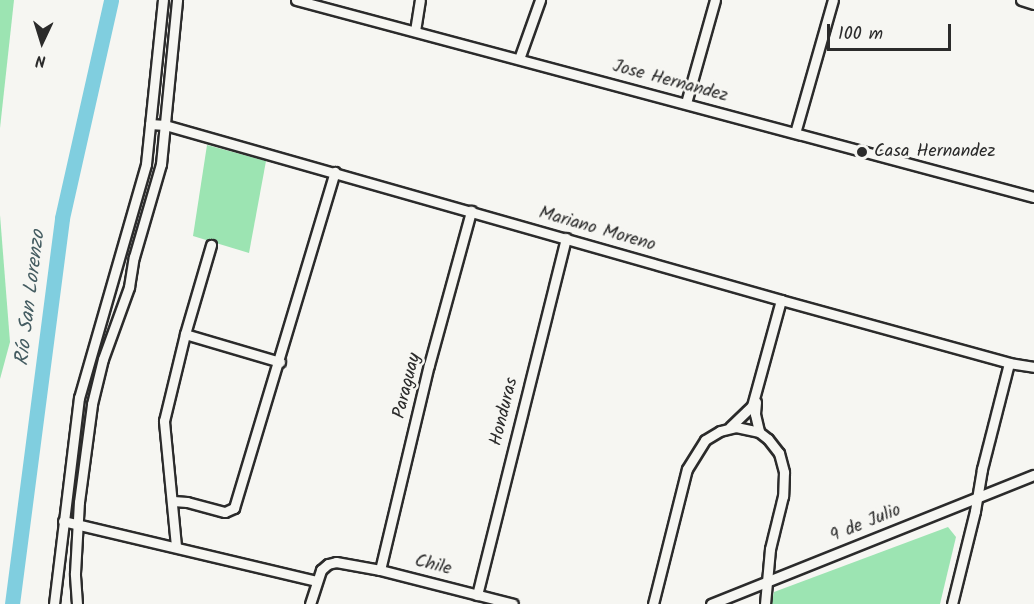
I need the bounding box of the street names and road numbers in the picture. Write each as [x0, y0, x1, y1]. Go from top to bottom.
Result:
street label: Jose Hernandez [610, 56, 730, 108]
street label: Mariano Moreno [536, 203, 658, 257]
street label: Paraguay [389, 351, 427, 421]
street label: Honduras [486, 376, 524, 448]
street label: 9 de Julio [828, 500, 904, 548]
street label: Chile [412, 551, 454, 581]

